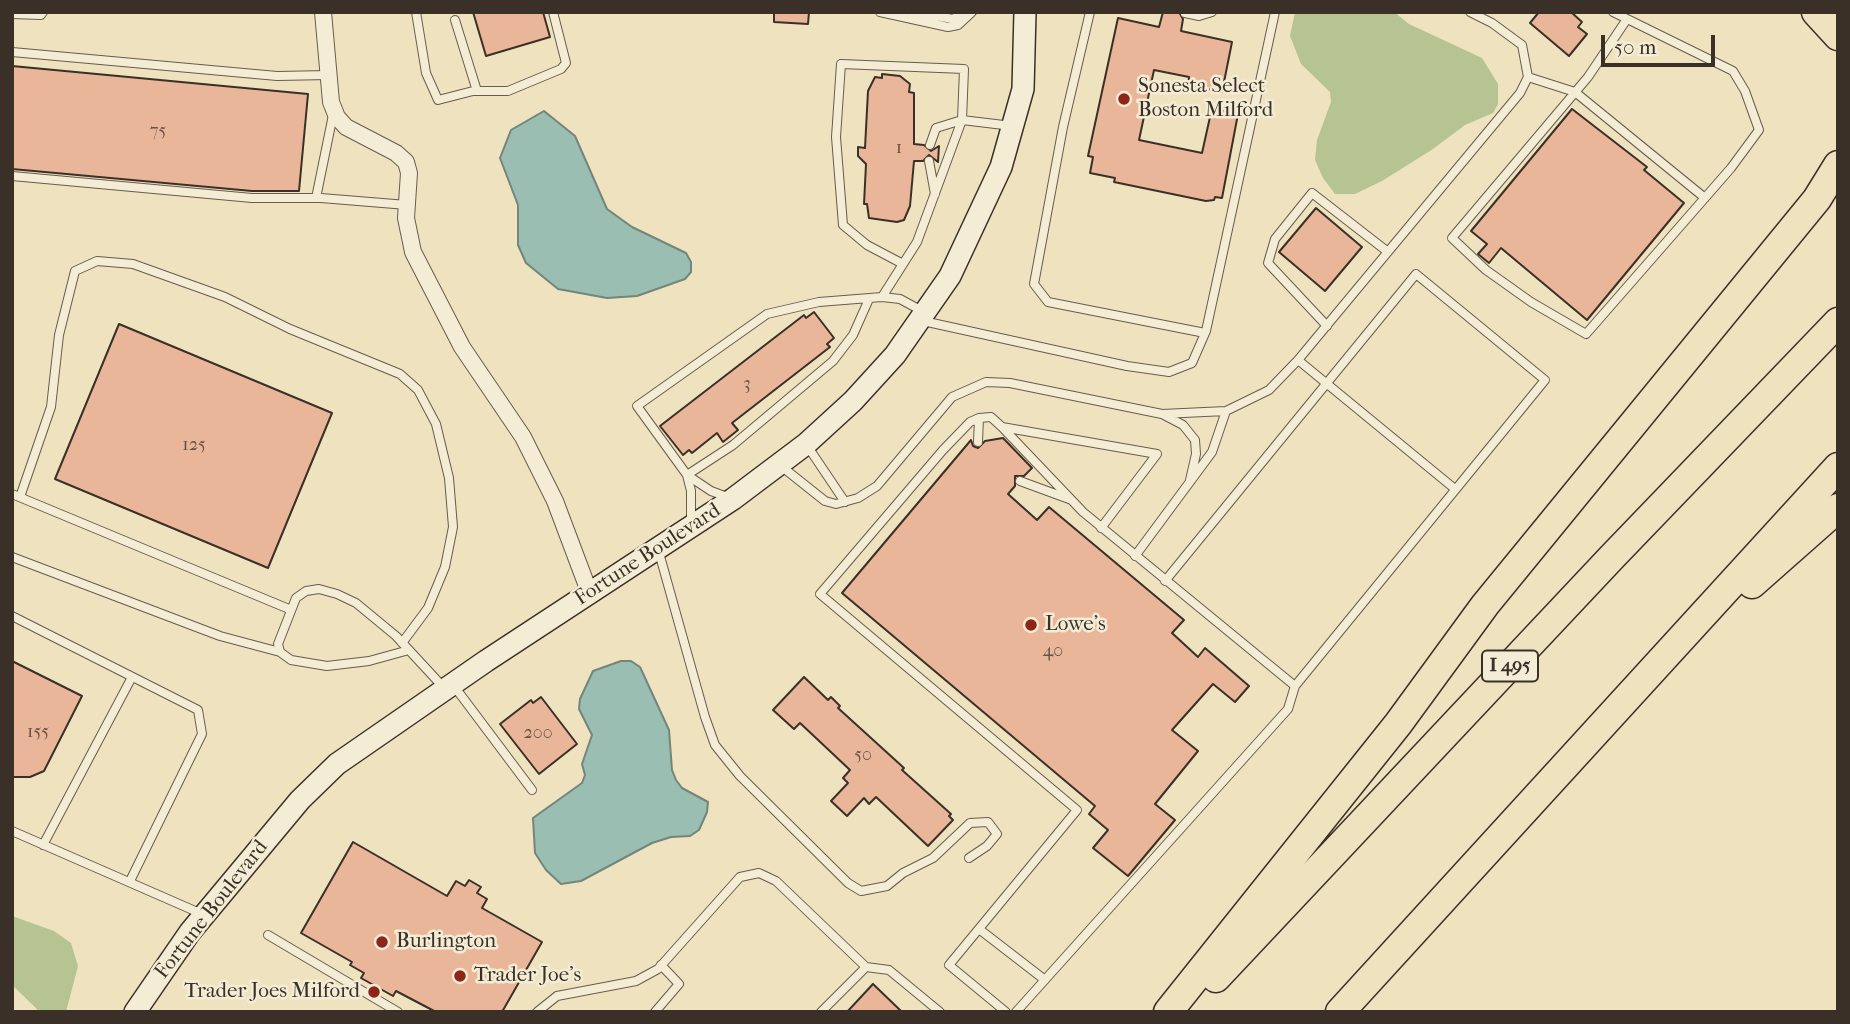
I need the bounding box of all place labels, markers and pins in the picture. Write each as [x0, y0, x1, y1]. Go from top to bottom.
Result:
place label: Sonesta Select Boston Milford [1138, 74, 1273, 124]
marker: Sonesta Select Boston Milford [1116, 91, 1132, 107]
place label: Lowe's [1045, 612, 1106, 638]
marker: Lowe's [1023, 617, 1039, 633]
place label: Burlington [396, 929, 496, 955]
marker: Burlington [374, 934, 390, 950]
place label: Trader Joe's [474, 963, 581, 989]
marker: Trader Joe's [452, 968, 468, 984]
place label: Trader Joes Milford [184, 979, 360, 1005]
marker: Trader Joes Milford [366, 984, 382, 1000]

